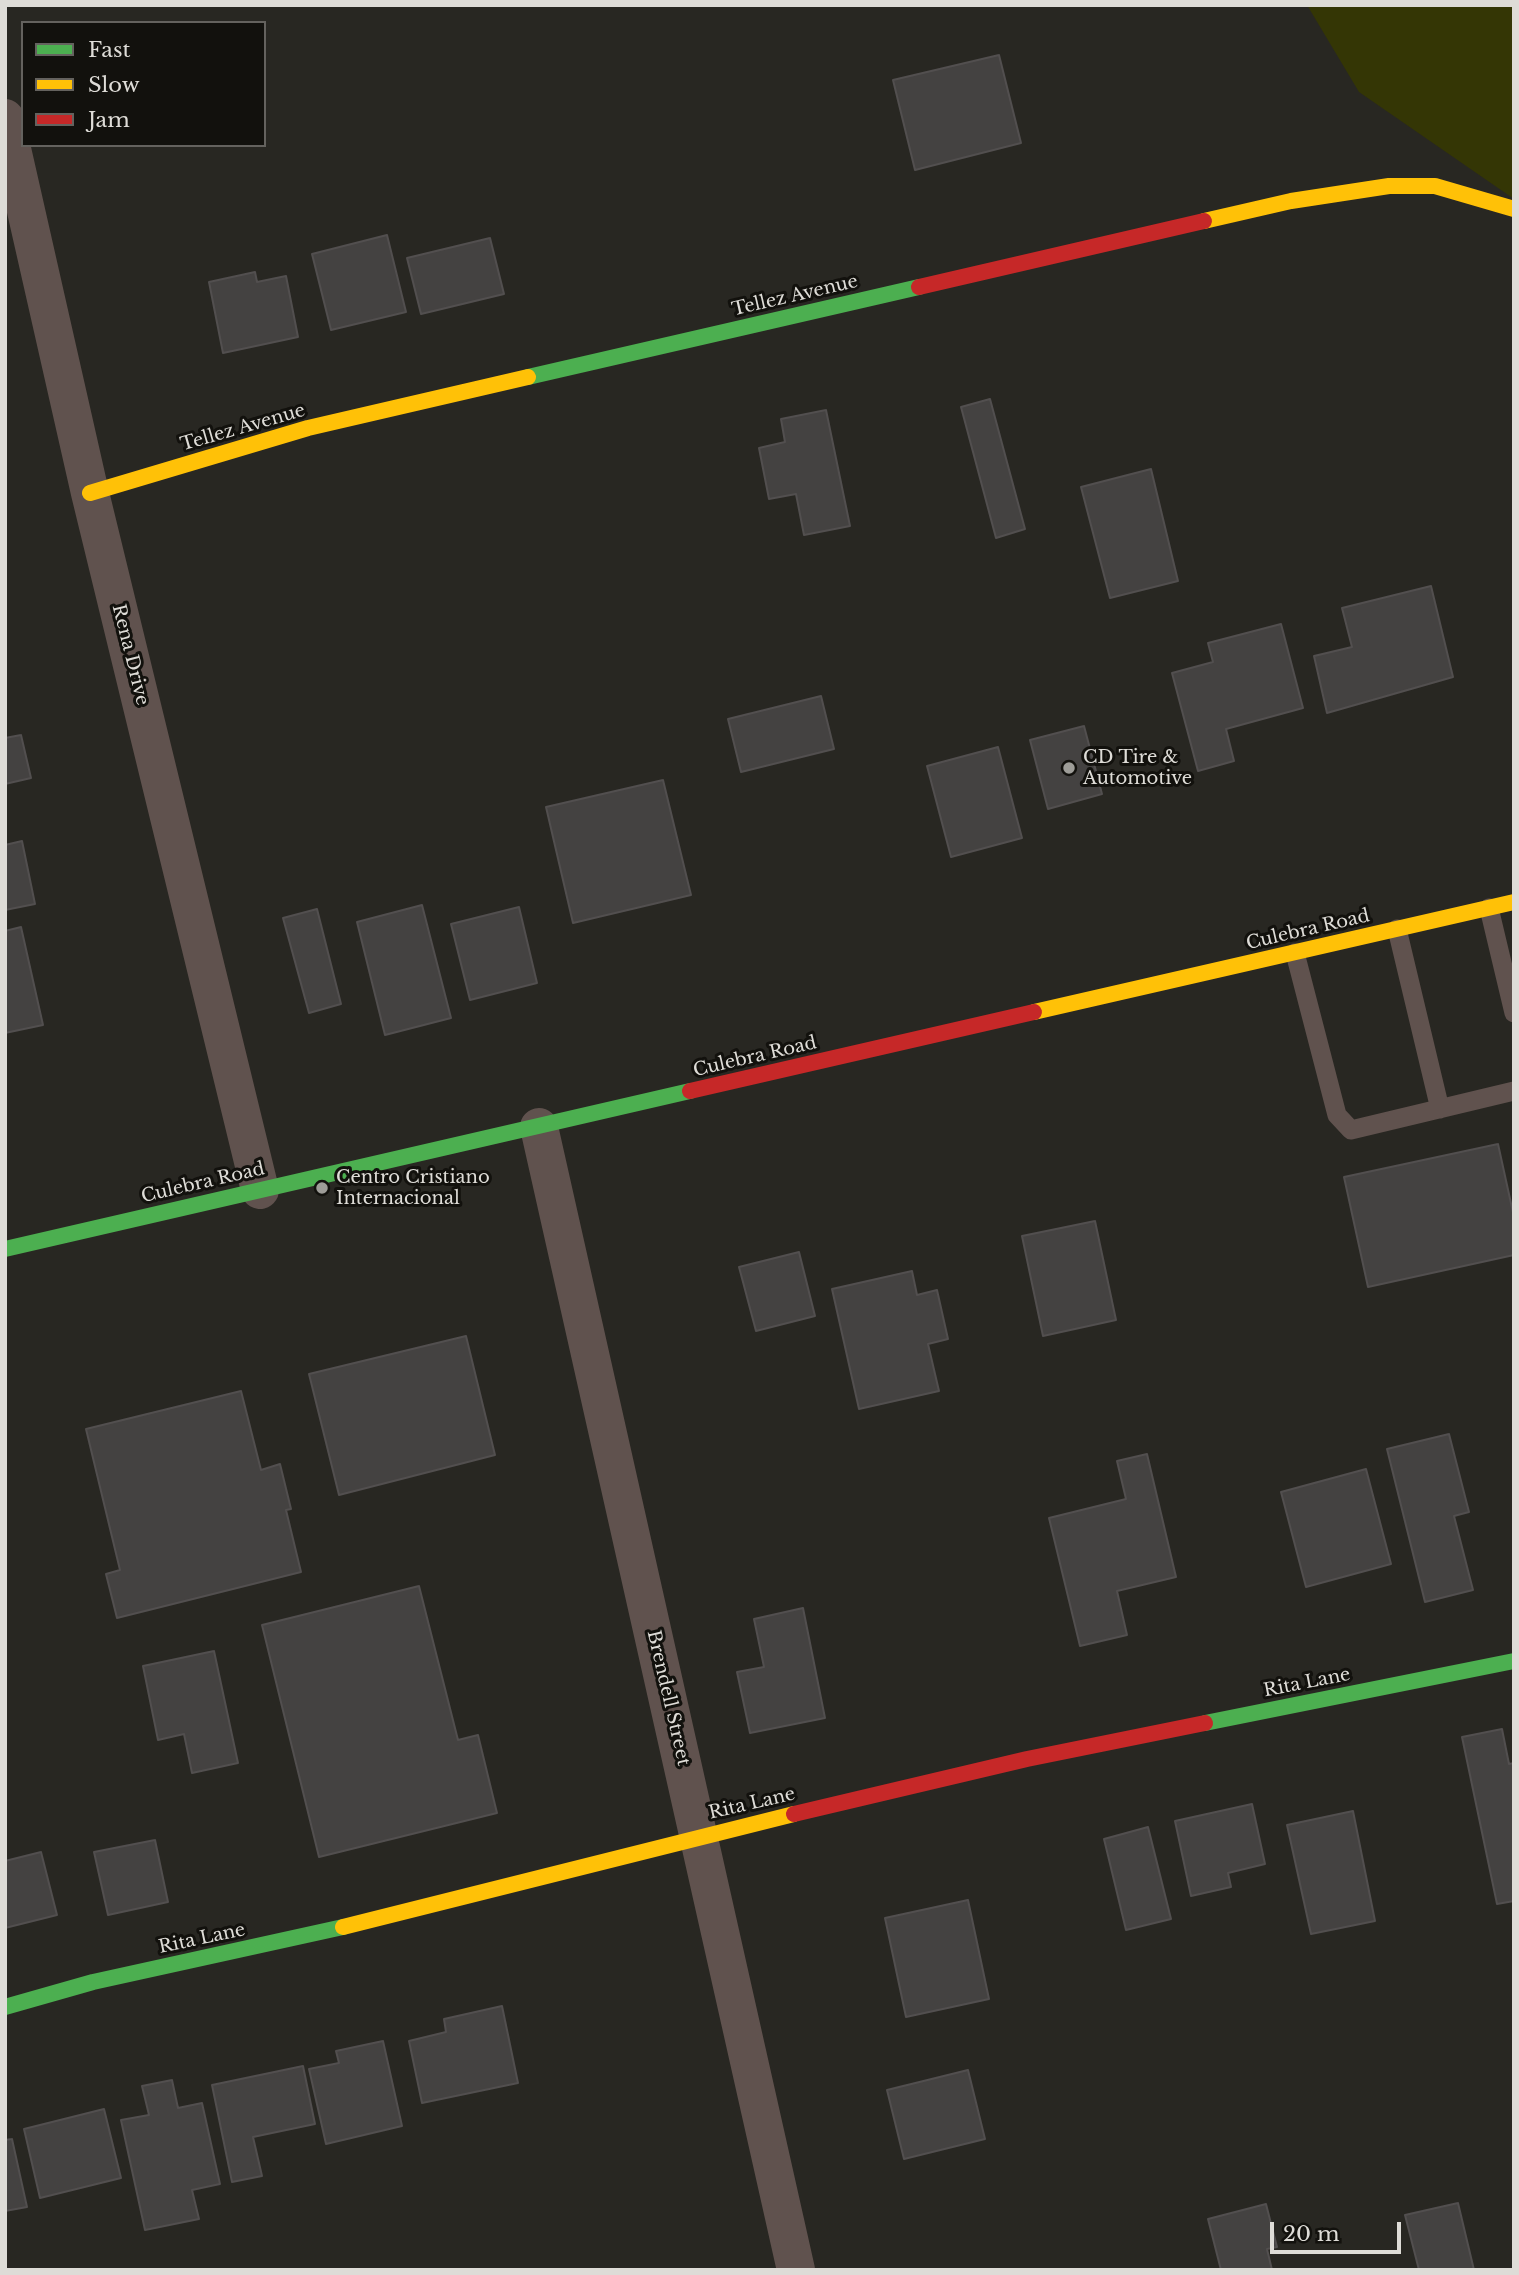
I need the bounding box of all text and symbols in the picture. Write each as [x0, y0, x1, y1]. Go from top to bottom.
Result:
legend [21, 21, 266, 147]
text: Fast [88, 37, 130, 63]
text: Slow [88, 72, 140, 98]
text: Jam [88, 107, 130, 133]
street label: Tellez Avenue [730, 271, 860, 321]
street label: Tellez Avenue [178, 400, 308, 456]
street label: Rena Drive [107, 602, 153, 708]
place label: CD Tire & Automotive [1083, 747, 1192, 790]
marker: CD Tire & Automotive [1061, 760, 1077, 776]
street label: Culebra Road [1244, 905, 1372, 955]
street label: Culebra Road [691, 1032, 819, 1082]
street label: Culebra Road [139, 1158, 267, 1208]
place label: Centro Cristiano Internacional [336, 1167, 490, 1210]
marker: Centro Cristiano Internacional [314, 1180, 330, 1196]
street label: Brendell Street [642, 1628, 694, 1768]
street label: Rita Lane [1262, 1664, 1352, 1702]
street label: Rita Lane [707, 1784, 797, 1824]
street label: Rita Lane [157, 1919, 247, 1959]
scale bar [1274, 2208, 1405, 2252]
text: 20 m [1283, 2221, 1340, 2247]

